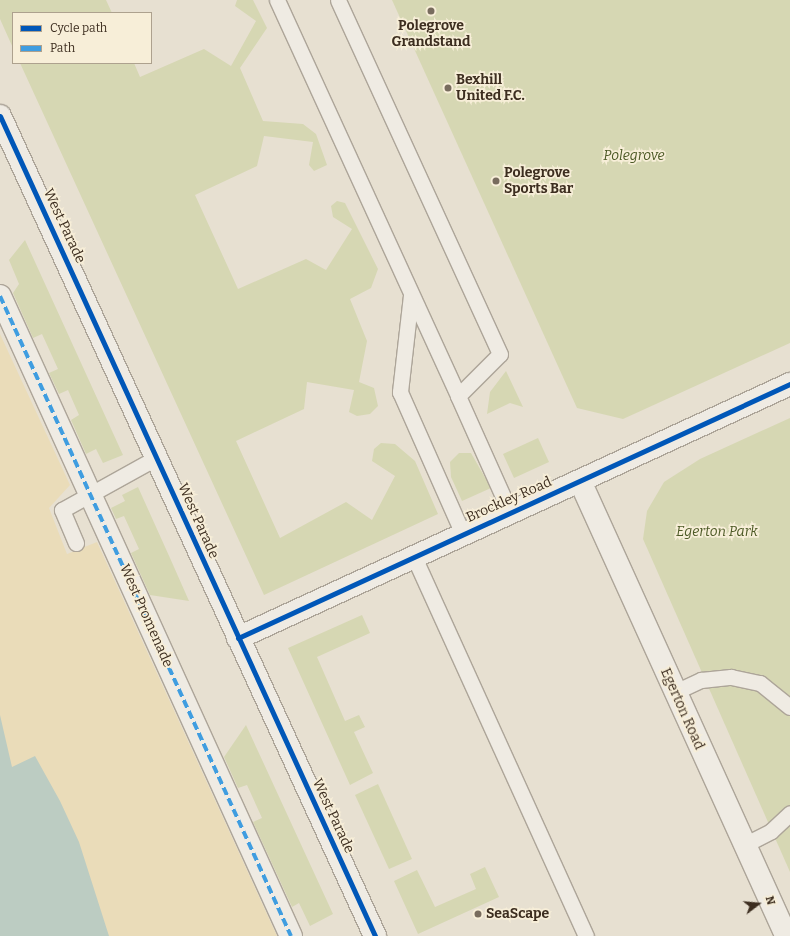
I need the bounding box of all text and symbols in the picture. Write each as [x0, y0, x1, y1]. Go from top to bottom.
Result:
marker: Polegrove Grandstand [426, 6, 436, 16]
legend [12, 12, 152, 64]
place label: Polegrove Grandstand [391, 18, 471, 50]
text: Cycle path [50, 21, 107, 35]
text: Path [50, 41, 75, 55]
place label: Bexhill United F.C. [456, 72, 525, 104]
marker: Bexhill United F.C. [443, 83, 453, 93]
park label: Polegrove [603, 148, 665, 164]
place label: Polegrove Sports Bar [504, 165, 573, 198]
marker: Polegrove Sports Bar [491, 176, 501, 186]
street label: West Parade [39, 186, 89, 266]
street label: Brockley Road [464, 474, 554, 526]
street label: West Parade [174, 481, 222, 561]
park label: Egerton Park [676, 524, 758, 540]
street label: West Promenade [116, 562, 176, 670]
street label: Egerton Road [657, 666, 707, 752]
street label: West Parade [308, 776, 358, 856]
north arrow [738, 884, 778, 924]
text: N [763, 895, 777, 906]
place label: SeaScape [486, 906, 549, 922]
marker: SeaScape [473, 909, 483, 919]

